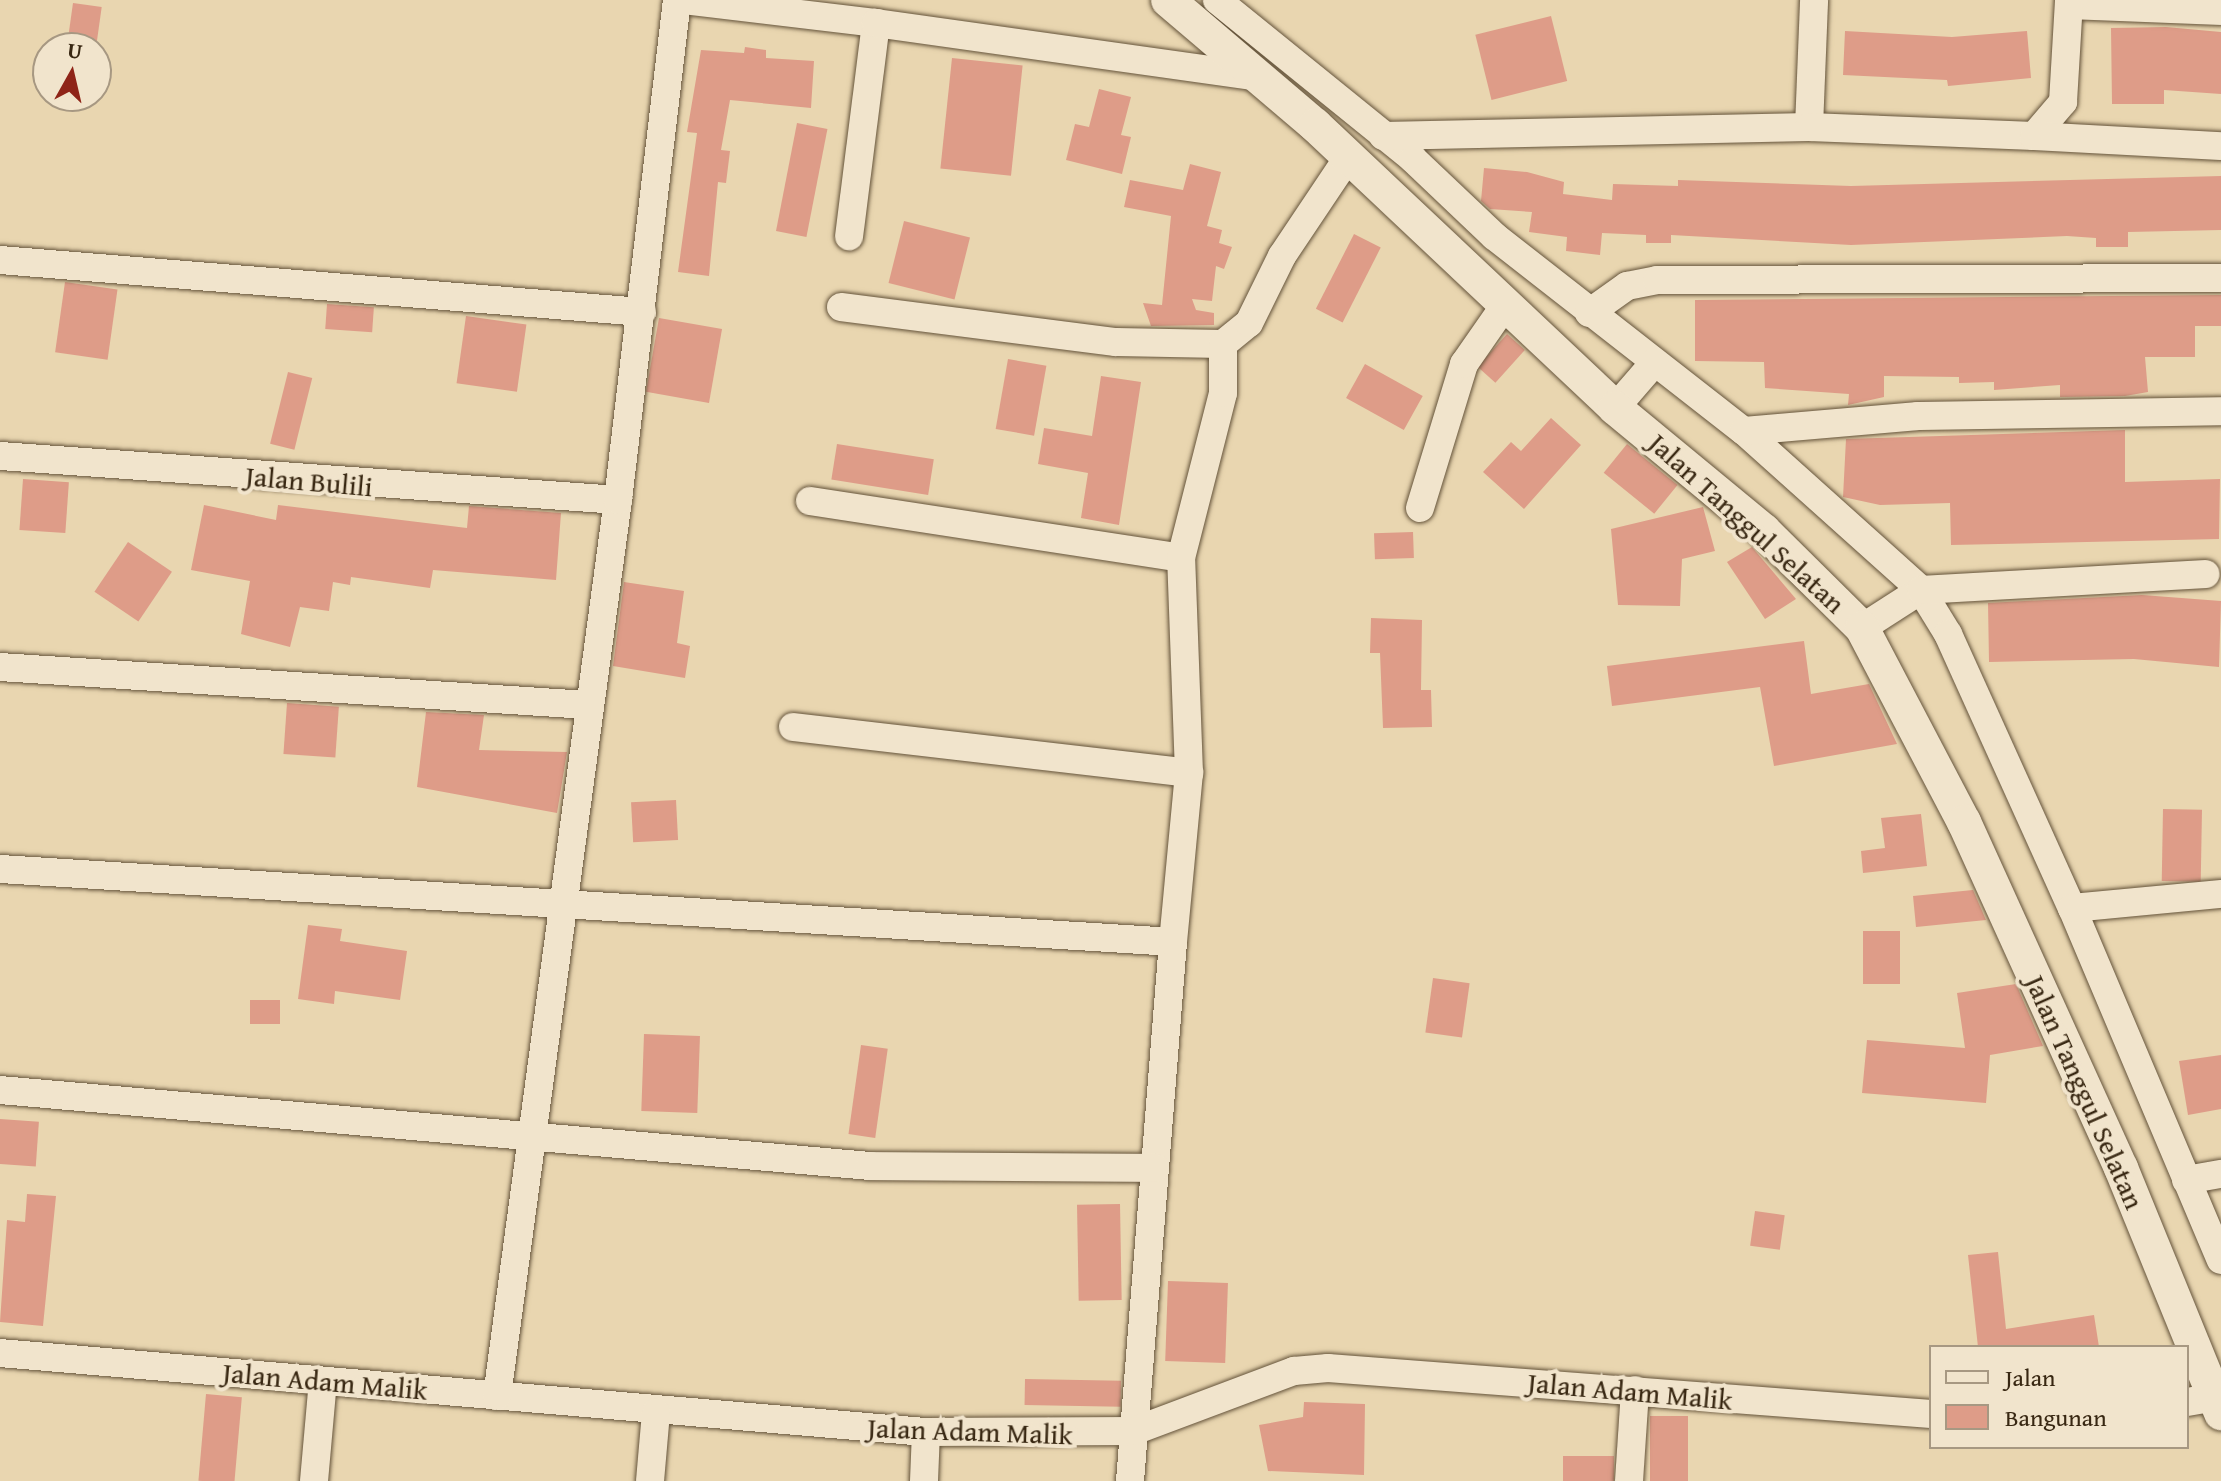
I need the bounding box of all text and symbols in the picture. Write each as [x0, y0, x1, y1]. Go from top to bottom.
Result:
north arrow [32, 32, 112, 112]
text: U [65, 33, 85, 67]
street label: Jalan Tanggul Selatan [1642, 426, 1852, 620]
street label: Jalan Bulili [244, 459, 374, 503]
street label: Jalan Tanggul Selatan [2018, 970, 2152, 1214]
legend [1929, 1345, 2189, 1449]
street label: Jalan Adam Malik [221, 1355, 429, 1407]
text: Jalan [2005, 1360, 2055, 1395]
street label: Jalan Adam Malik [1526, 1365, 1734, 1417]
text: Bangunan [2005, 1400, 2107, 1435]
street label: Jalan Adam Malik [867, 1411, 1073, 1451]

